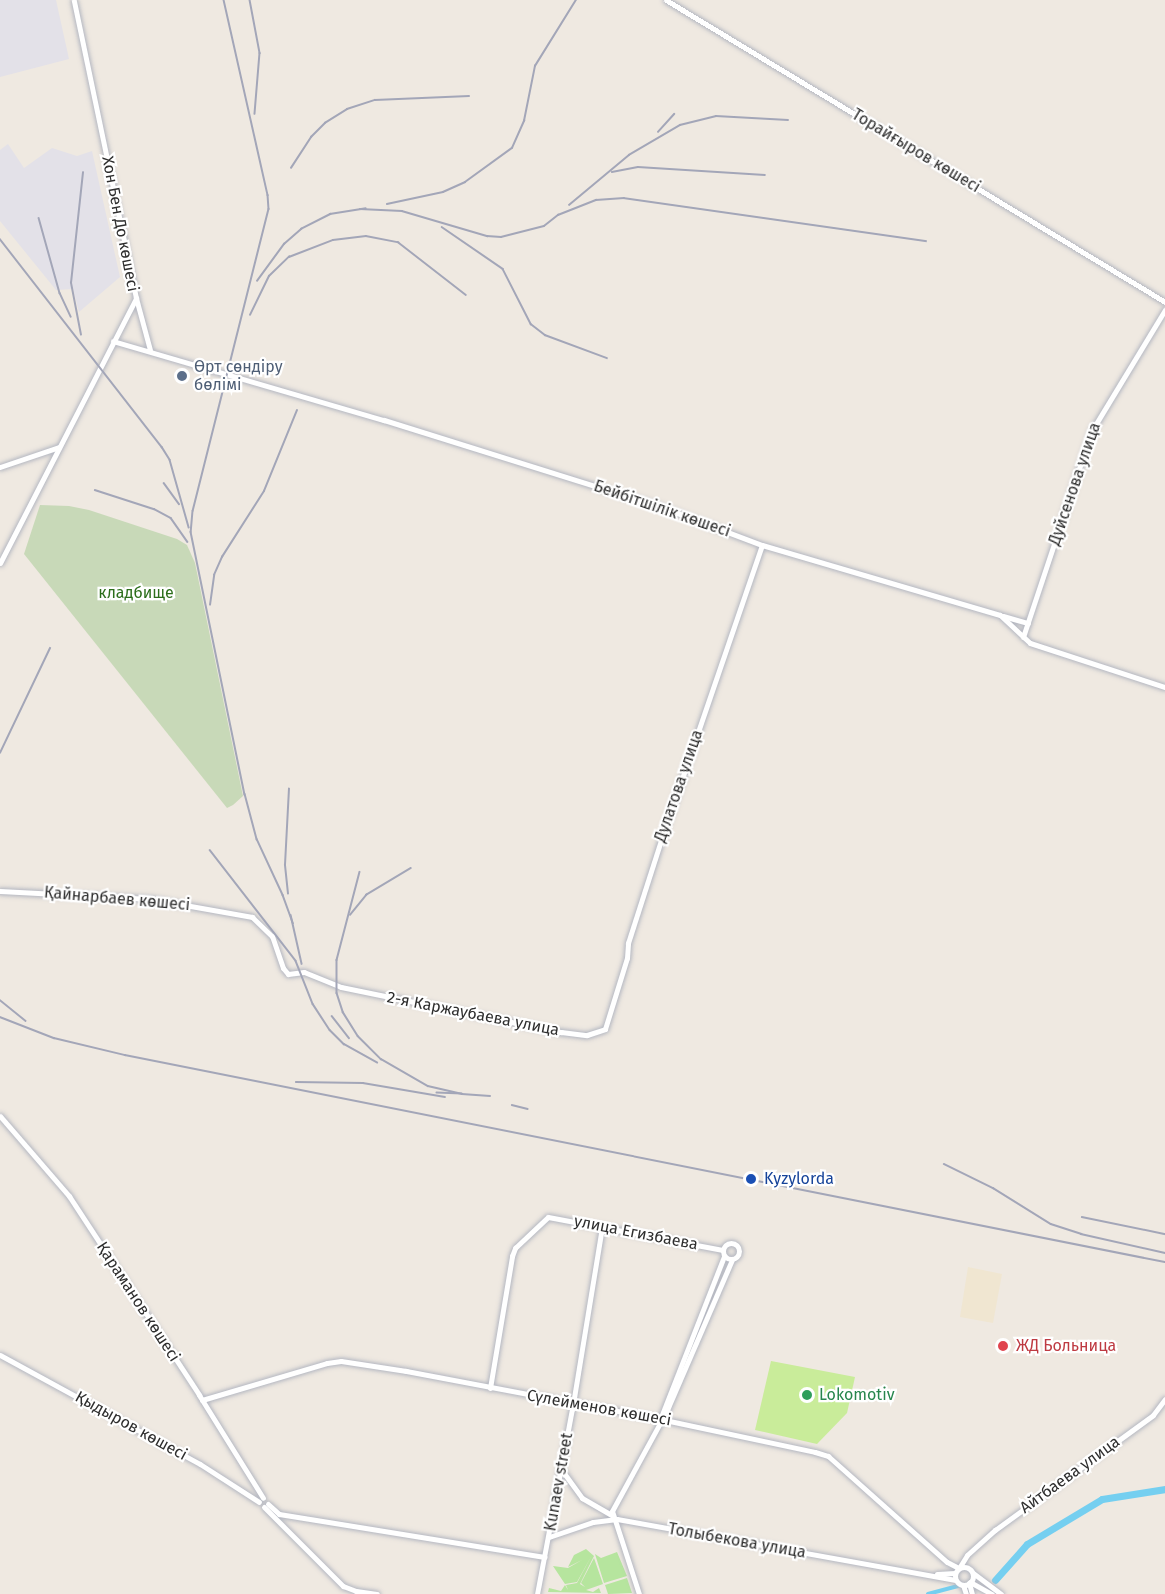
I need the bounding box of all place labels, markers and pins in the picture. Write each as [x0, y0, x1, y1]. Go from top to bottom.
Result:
place label: Өрт сөндіру бөлімі [194, 357, 283, 395]
marker: Өрт сөндіру бөлімі [175, 369, 189, 383]
place label: Kyzylorda [764, 1169, 834, 1189]
marker: Kyzylorda [742, 1170, 760, 1188]
place label: ЖД Больница [1016, 1336, 1116, 1356]
marker: ЖД Больница [994, 1337, 1012, 1355]
place label: Lokomotiv [819, 1385, 895, 1405]
marker: Lokomotiv [800, 1388, 814, 1402]

